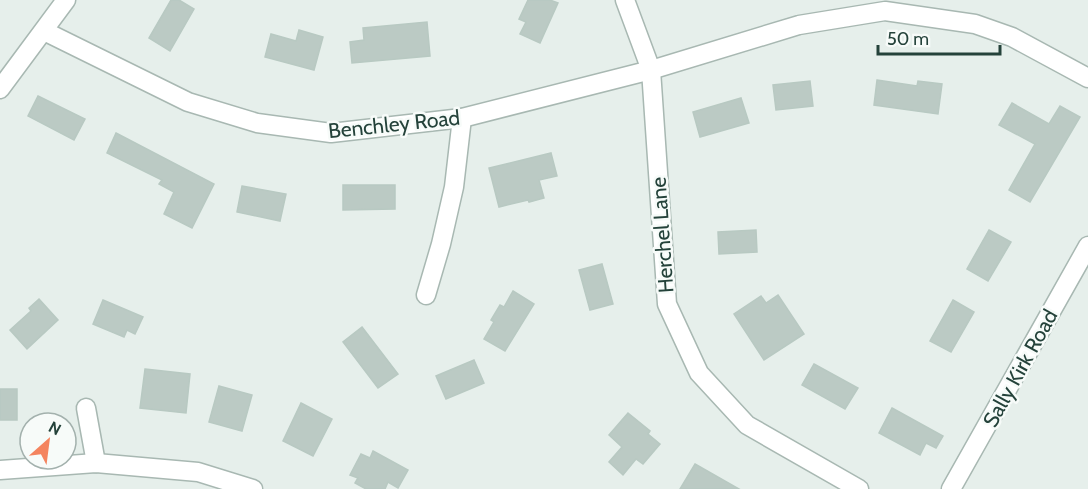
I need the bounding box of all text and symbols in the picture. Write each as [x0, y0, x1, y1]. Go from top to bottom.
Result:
scale bar [878, 18, 1000, 56]
text: 50 m [887, 28, 929, 50]
street label: Benchley Road [327, 105, 461, 143]
street label: Herchel Lane [645, 176, 679, 294]
street label: Sally Kirk Road [977, 305, 1063, 431]
north arrow [18, 411, 78, 471]
text: N [45, 417, 64, 439]

